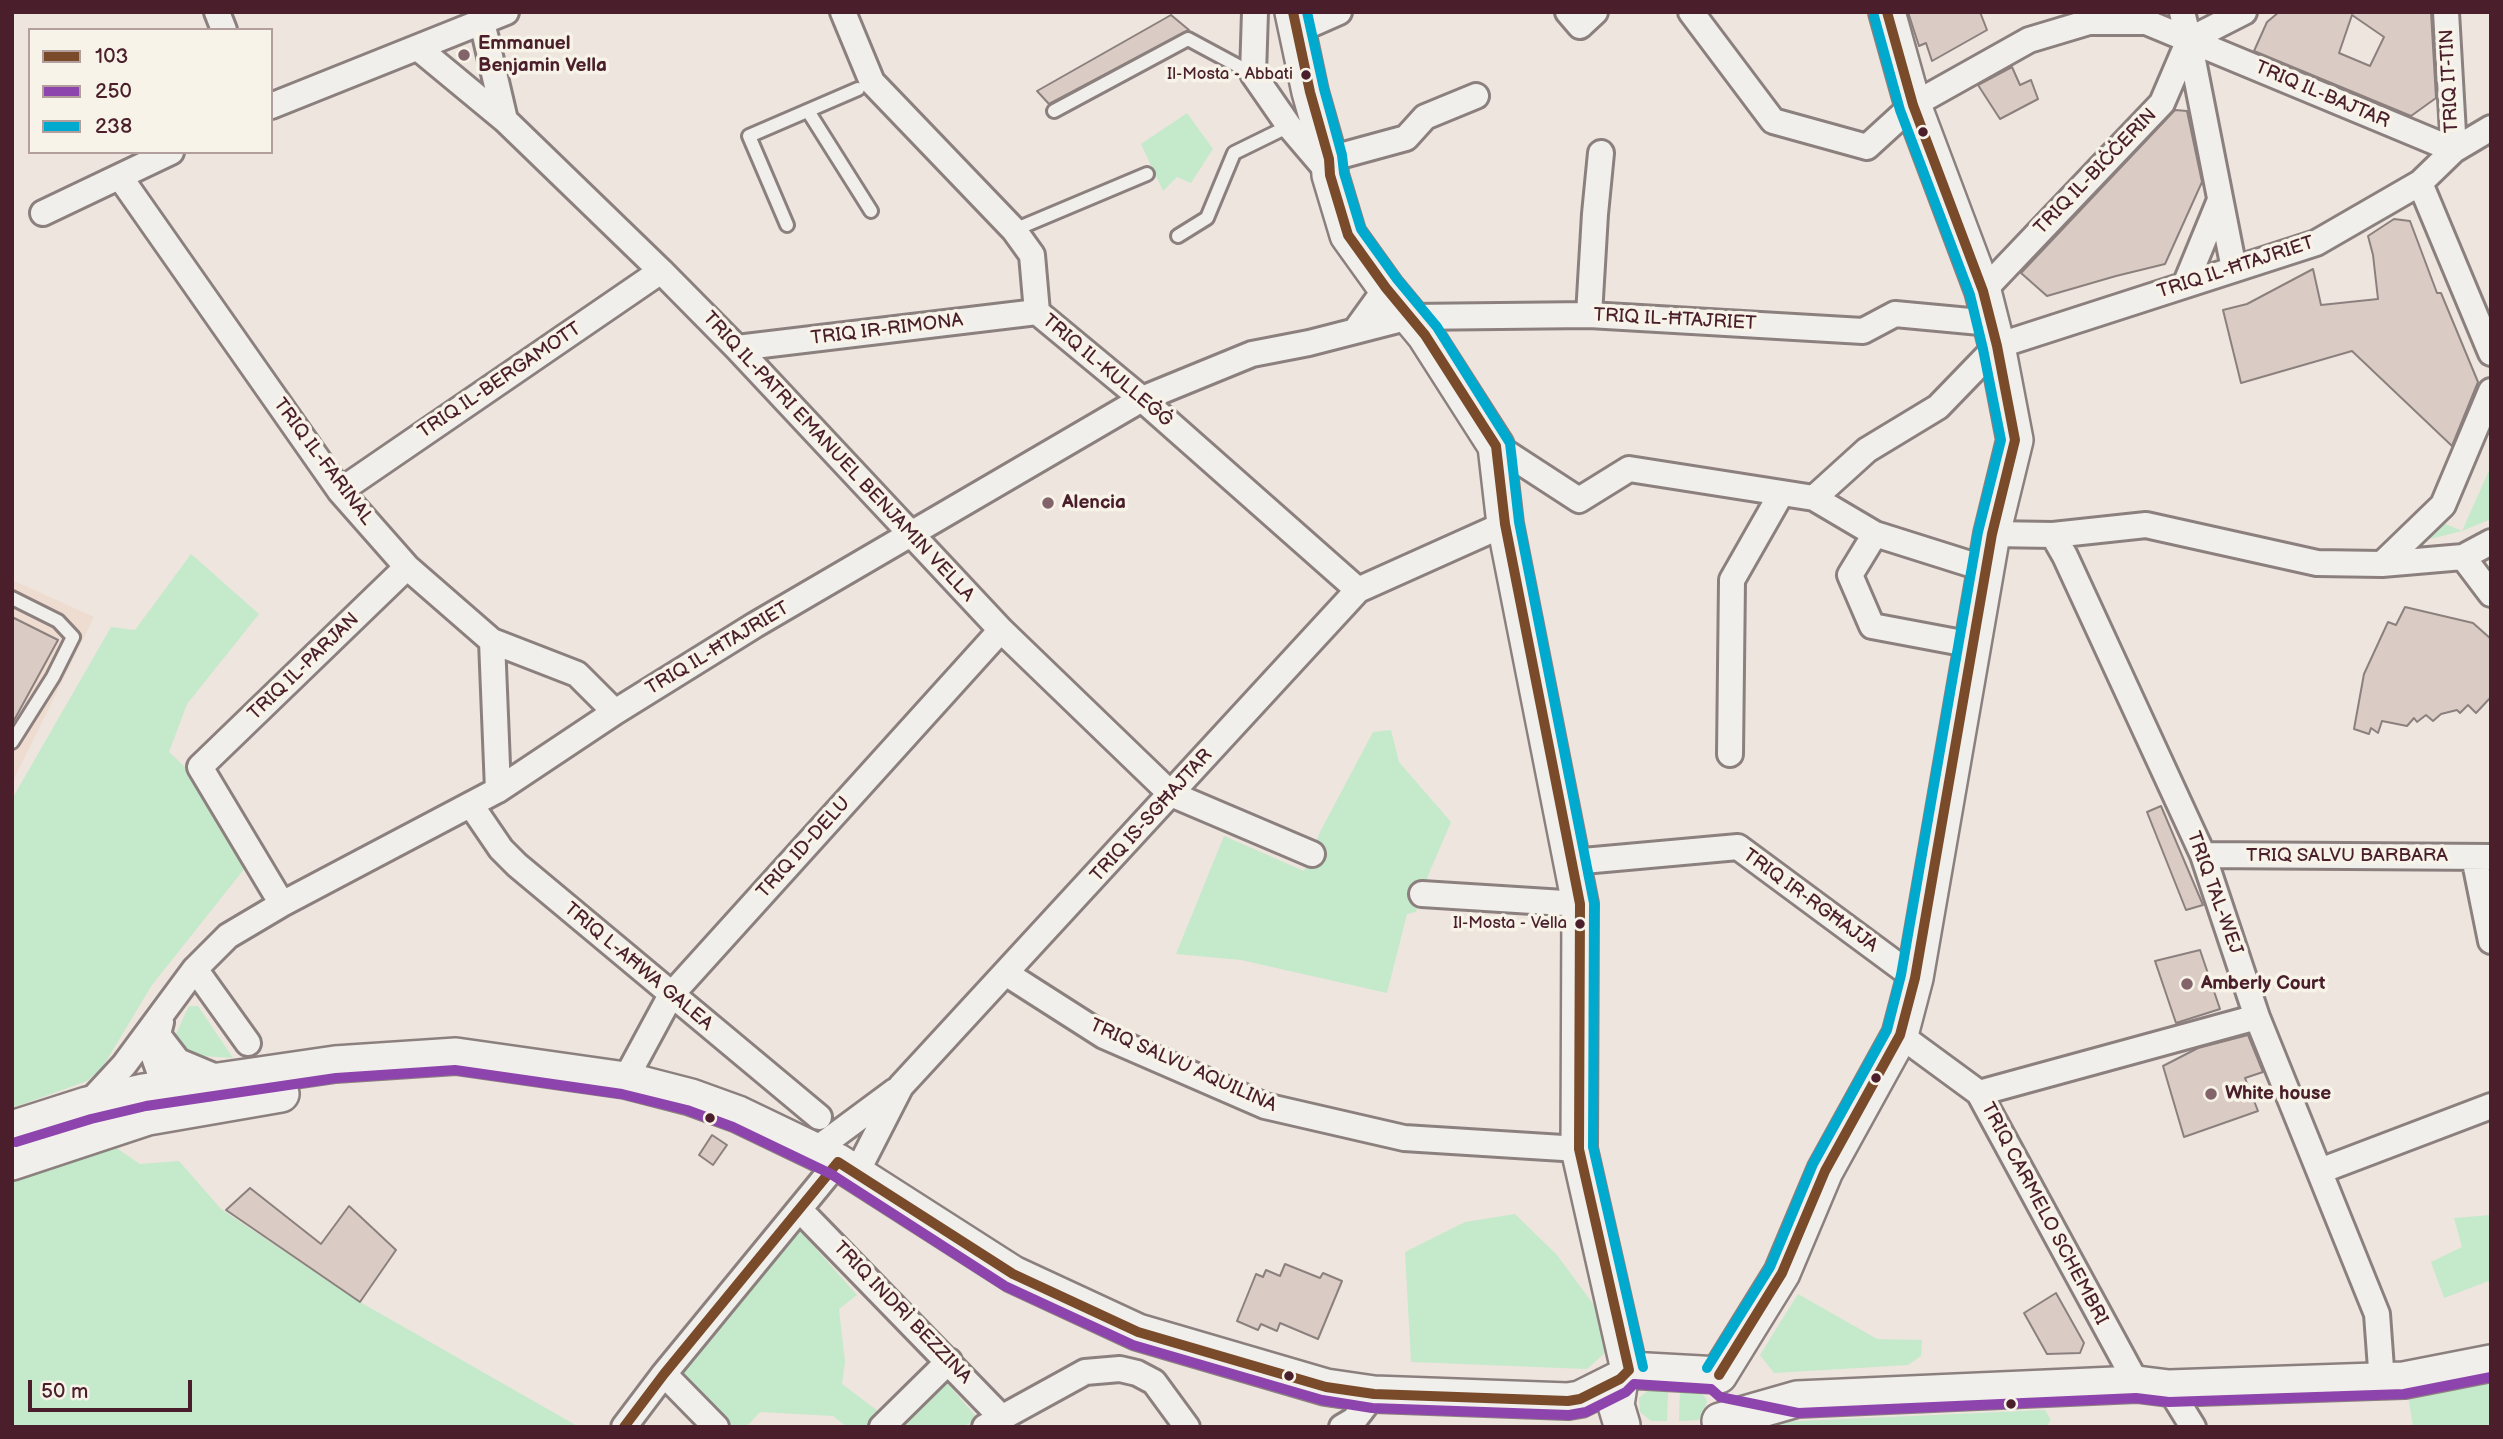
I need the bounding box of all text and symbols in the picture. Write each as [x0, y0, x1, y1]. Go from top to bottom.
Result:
legend [28, 28, 273, 154]
street label: TRIQ IT-TIN [2436, 29, 2464, 133]
place label: Emmanuel Benjamin Vella [478, 33, 607, 77]
text: 103 [95, 44, 128, 69]
marker: Emmanuel Benjamin Vella [456, 47, 472, 63]
street label: TRIQ IL-BAJTAR [2251, 56, 2393, 134]
place label: Il-Mosta - Abbati [1167, 65, 1293, 85]
marker: Il-Mosta - Abbati [1299, 68, 1313, 82]
text: 250 [95, 79, 132, 104]
street label: TRIQ IL-BIĊĊERIN [2030, 104, 2162, 240]
text: 238 [95, 114, 132, 139]
unlabelled marker [1916, 125, 1930, 139]
street label: TRIQ IL-ĦTAJRIET [2155, 232, 2317, 304]
street label: TRIQ IL-ĦTAJRIET [1593, 304, 1757, 336]
street label: TRIQ IL-PATRI EMANUEL BENJAMIN VELLA [697, 307, 979, 607]
street label: TRIQ IR-RIMONA [810, 309, 964, 351]
street label: TRIQ IL-KULLEĠĠ [1037, 310, 1177, 432]
street label: TRIQ IL-BERGAMOTT [414, 318, 586, 444]
street label: TRIQ IL-FARINAL [268, 394, 378, 530]
place label: Alencia [1062, 492, 1126, 514]
marker: Alencia [1040, 495, 1056, 511]
street label: TRIQ IL-ĦTAJRIET [642, 597, 794, 701]
street label: TRIQ IL-PARJAN [244, 608, 364, 726]
street label: TRIQ IS-SGĦAJTAR [1086, 745, 1218, 887]
street label: TRIQ ID-DELU [752, 793, 856, 903]
street label: TRIQ TAL-WEJ [2181, 828, 2247, 958]
street label: TRIQ IR-RGĦAJJA [1738, 844, 1882, 958]
street label: TRIQ SALVU BARBARA [2246, 845, 2448, 867]
street label: TRIQ L-AĦWA GALEA [559, 898, 717, 1036]
place label: Il-Mosta - Vella [1453, 914, 1567, 934]
marker: Il-Mosta - Vella [1573, 917, 1587, 931]
place label: Amberly Court [2201, 973, 2325, 995]
marker: Amberly Court [2179, 976, 2195, 992]
street label: TRIQ SALVU AQUILINA [1086, 1014, 1280, 1118]
unlabelled marker [1869, 1071, 1883, 1085]
place label: White house [2225, 1083, 2331, 1105]
marker: White house [2203, 1086, 2219, 1102]
street label: TRIQ CARMELO SCHEMBRI [1976, 1099, 2112, 1329]
unlabelled marker [703, 1111, 717, 1125]
street label: TRIQ INDRÌ BEZZINA [828, 1237, 976, 1389]
scale bar [32, 1366, 196, 1410]
unlabelled marker [1282, 1369, 1296, 1383]
text: 50 m [41, 1379, 88, 1404]
unlabelled marker [2004, 1397, 2018, 1411]

